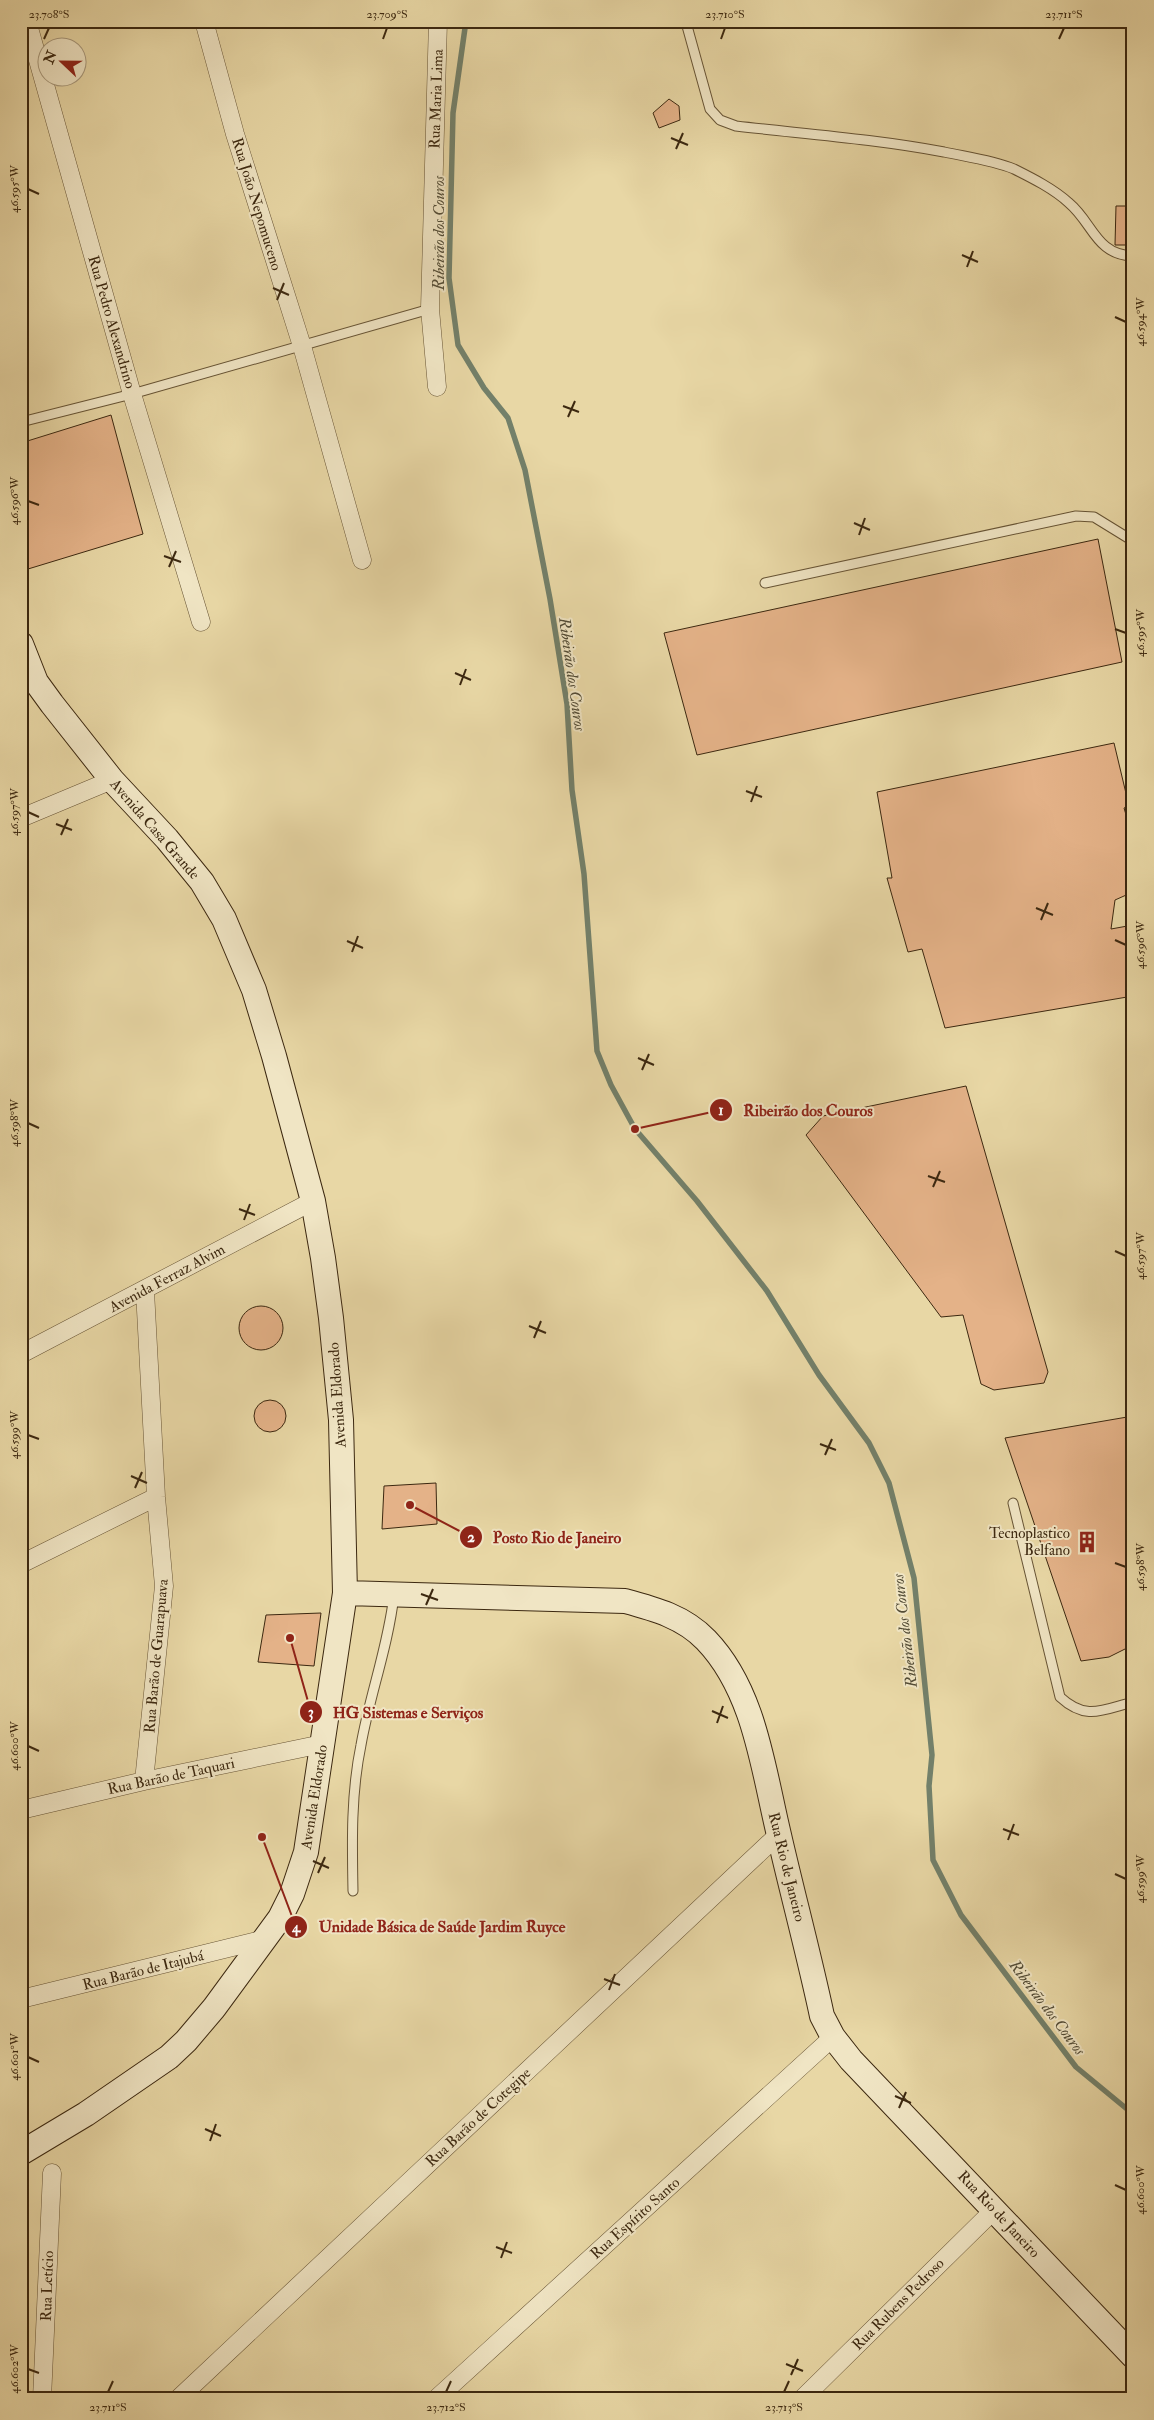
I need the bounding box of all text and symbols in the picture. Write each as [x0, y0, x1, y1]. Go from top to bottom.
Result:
text: 23.708°S [29, 7, 69, 22]
text: 23.709°S [366, 7, 408, 22]
text: 23.710°S [705, 7, 745, 22]
text: 23.711°S [1045, 7, 1083, 22]
north arrow [38, 38, 88, 88]
text: N [40, 48, 61, 67]
street label: Rua Maria Lima [425, 48, 448, 149]
street label: Rua João Nepomuceno [226, 135, 286, 273]
text: 46.595°W [7, 164, 22, 213]
water label: Ribeirão dos Couros [429, 175, 449, 291]
street label: Rua Pedro Alexandrino [83, 253, 140, 391]
text: 46.594°W [1133, 297, 1148, 346]
text: 46.596°W [7, 476, 22, 525]
text: 46.595°W [1133, 608, 1148, 657]
water label: Ribeirão dos Couros [554, 615, 590, 733]
street label: Avenida Casa Grande [105, 774, 204, 884]
text: 46.597°W [7, 787, 22, 836]
text: 46.596°W [1133, 920, 1148, 969]
callout: Ribeirão dos Couros [708, 1095, 882, 1126]
text: 46.598°W [7, 1098, 22, 1147]
text: 1 [718, 1101, 724, 1120]
text: Ribeirão dos Couros [743, 1101, 873, 1121]
text: 46.597°W [1133, 1231, 1148, 1280]
street label: Avenida Ferraz Alvim [105, 1240, 229, 1317]
street label: Avenida Eldorado [324, 1342, 351, 1449]
text: 46.599°W [7, 1410, 22, 1459]
callout: Posto Rio de Janeiro [458, 1522, 632, 1553]
place label: Tecnoplastico Belfano [989, 1524, 1070, 1560]
text: 2 [467, 1528, 475, 1547]
text: Posto Rio de Janeiro [493, 1528, 622, 1549]
building icon: Tecnoplastico Belfano [1074, 1529, 1100, 1555]
text: 46.598°W [1133, 1542, 1148, 1591]
water label: Ribeirão dos Couros [888, 1572, 922, 1690]
street label: Rua Barão de Guarapuava [140, 1577, 174, 1734]
callout: HG Sistemas e Serviços [298, 1696, 494, 1727]
text: 3 [308, 1703, 314, 1722]
text: HG Sistemas e Serviços [333, 1703, 484, 1723]
text: 46.600°W [7, 1720, 22, 1771]
street label: Avenida Eldorado [297, 1743, 332, 1852]
street label: Rua Barão de Taquari [106, 1754, 236, 1799]
street label: Rua Rio de Janeiro [763, 1810, 809, 1924]
text: 46.599°W [1133, 1854, 1148, 1903]
callout: Unidade Básica de Saúde Jardim Ruyce [283, 1911, 575, 1942]
text: Unidade Básica de Saúde Jardim Ruyce [319, 1917, 566, 1938]
text: 4 [291, 1918, 301, 1937]
street label: Rua Barão de Itajubá [81, 1946, 206, 1995]
water label: Ribeirão dos Couros [1004, 1955, 1090, 2060]
text: 46.601°W [7, 2032, 22, 2081]
street label: Rua Barão de Cotegipe [422, 2064, 536, 2172]
text: 46.600°W [1133, 2164, 1148, 2215]
street label: Rua Rio de Janeiro [953, 2167, 1044, 2263]
street label: Rua Espírito Santo [587, 2173, 685, 2264]
street label: Rua Letício [37, 2250, 58, 2322]
street label: Rua Rubens Pedroso [848, 2254, 948, 2354]
text: 46.602°W [7, 2343, 22, 2394]
text: 23.711°S [89, 2400, 127, 2415]
text: 23.712°S [426, 2400, 466, 2415]
text: 23.713°S [765, 2400, 803, 2415]

